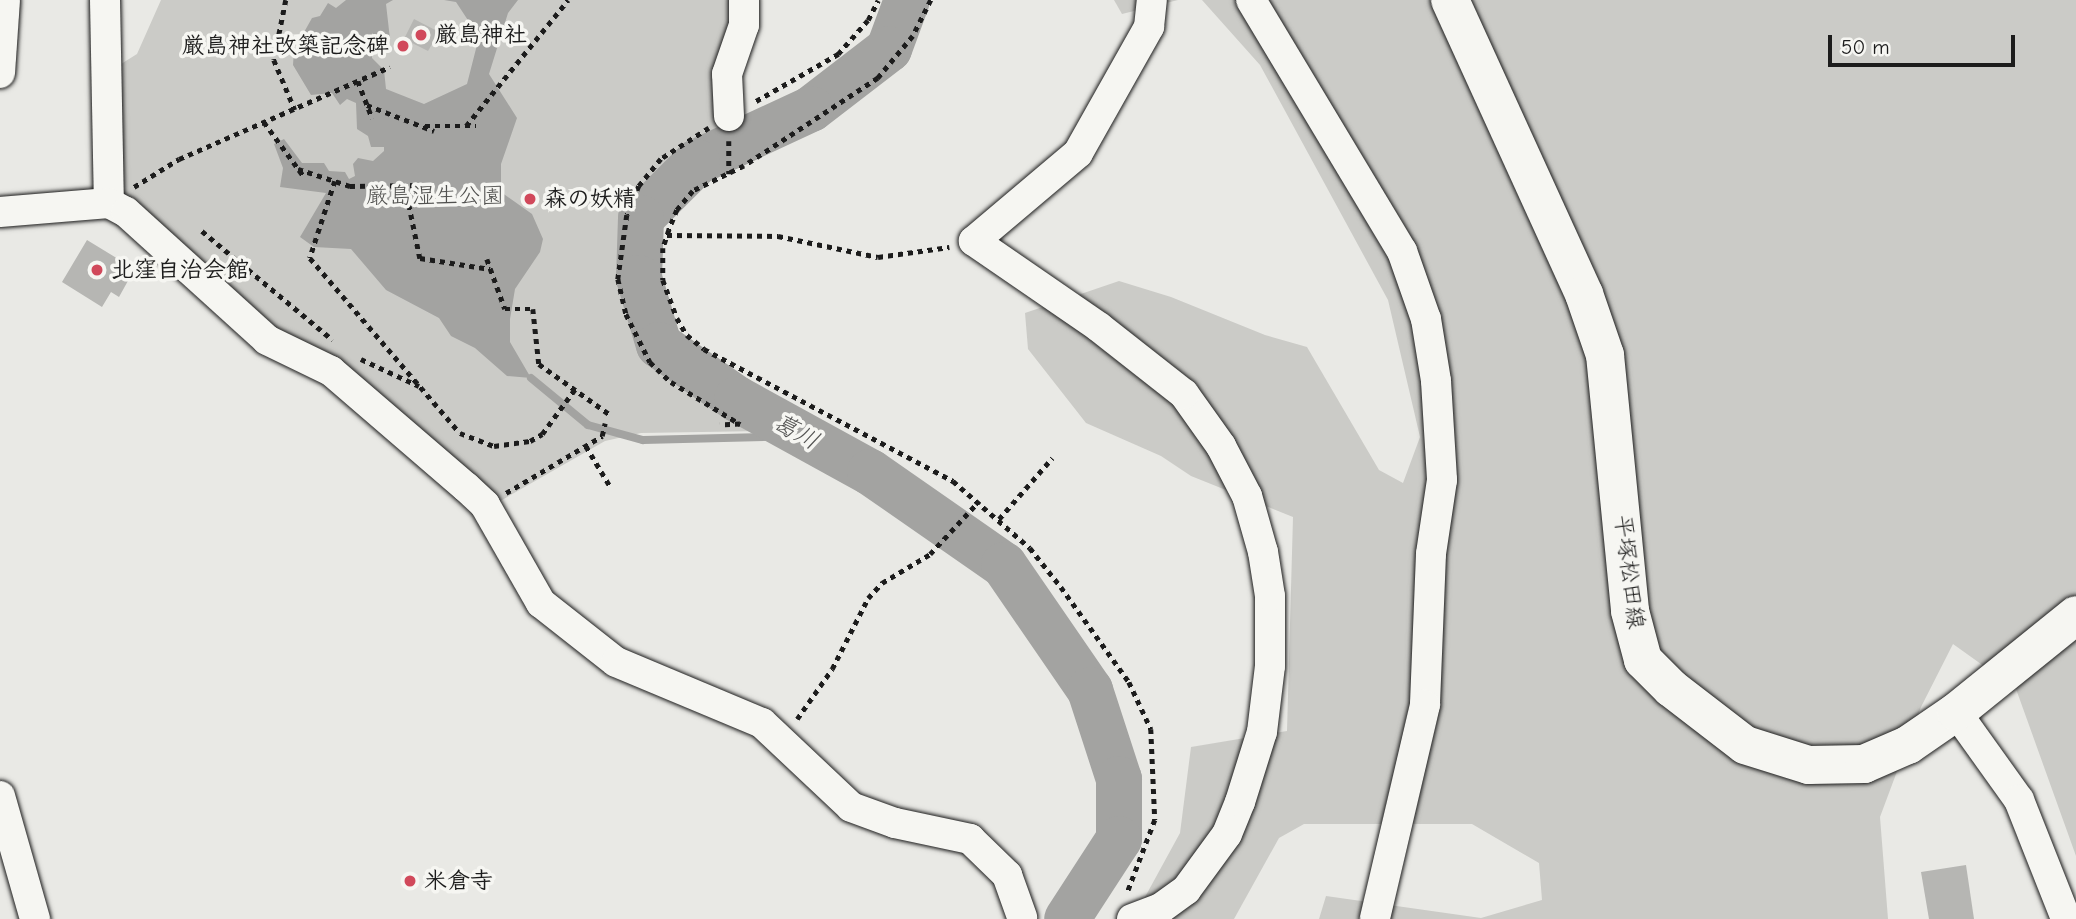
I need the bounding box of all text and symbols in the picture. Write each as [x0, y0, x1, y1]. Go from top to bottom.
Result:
place label: 厳島神社 [435, 21, 527, 49]
scale bar [1831, 21, 2018, 65]
marker: 厳島神社 [413, 27, 429, 43]
place label: 厳島神社改築記念碑 [182, 32, 389, 60]
text: 50 m [1841, 35, 1890, 59]
marker: 厳島神社改築記念碑 [395, 38, 411, 54]
park label: 厳島湿生公園 [366, 182, 504, 210]
place label: 森の妖精 [544, 185, 636, 213]
marker: 森の妖精 [522, 191, 538, 207]
place label: 北窪自治会館 [111, 256, 249, 284]
marker: 北窪自治会館 [89, 262, 105, 278]
water label: 葛川 [768, 408, 824, 456]
street label: 平塚松田線 [1608, 513, 1650, 631]
place label: 米倉寺 [424, 867, 493, 895]
marker: 米倉寺 [402, 873, 418, 889]

